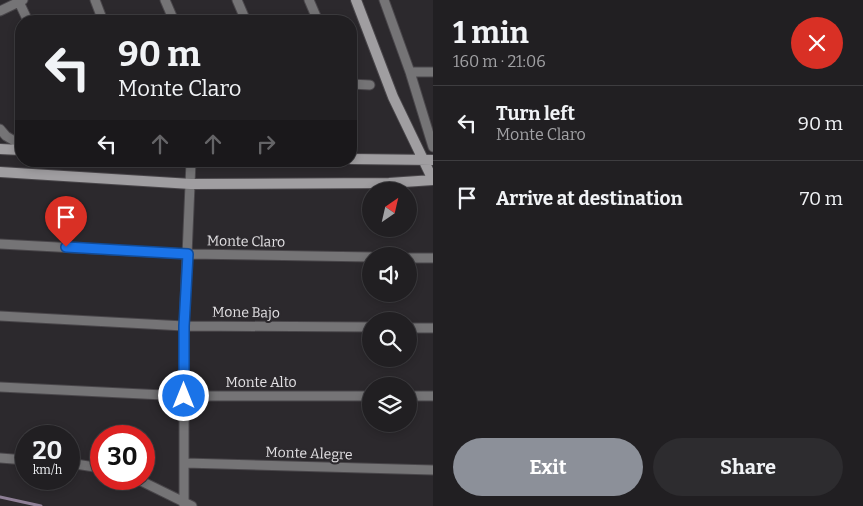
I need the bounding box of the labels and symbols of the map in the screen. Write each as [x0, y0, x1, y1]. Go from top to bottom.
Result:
north arrow [362, 182, 418, 238]
pin [45, 196, 87, 247]
street label: Monte Claro [207, 232, 285, 251]
street label: Mone Bajo [212, 303, 280, 322]
position arrow [157, 369, 209, 421]
street label: Monte Alto [225, 374, 297, 391]
speed limit sign: 30 [90, 425, 155, 490]
street label: Monte Alegre [265, 443, 353, 464]

